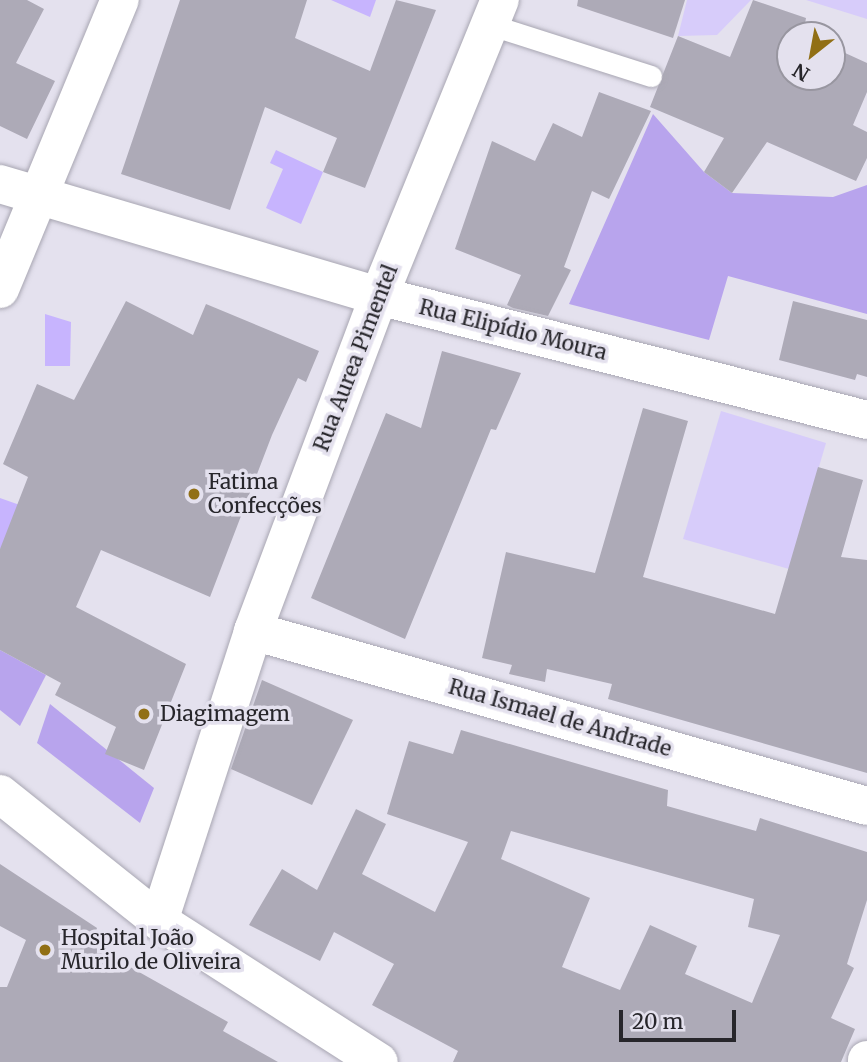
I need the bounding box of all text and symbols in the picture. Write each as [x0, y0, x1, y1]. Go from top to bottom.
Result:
north arrow [776, 21, 846, 91]
text: N [789, 58, 814, 86]
street label: Rua Aurea Pimentel [309, 261, 403, 455]
street label: Rua Elipídio Moura [416, 294, 610, 366]
place label: Fatima Confecções [208, 469, 322, 519]
marker: Fatima Confecções [186, 486, 202, 502]
street label: Rua Ismael de Andrade [446, 674, 674, 762]
place label: Diagimagem [160, 701, 290, 727]
marker: Diagimagem [134, 704, 154, 724]
place label: Hospital João Murilo de Oliveira [61, 925, 241, 975]
marker: Hospital João Murilo de Oliveira [35, 940, 55, 960]
scale bar [622, 996, 739, 1040]
text: 20 m [632, 1008, 683, 1035]

